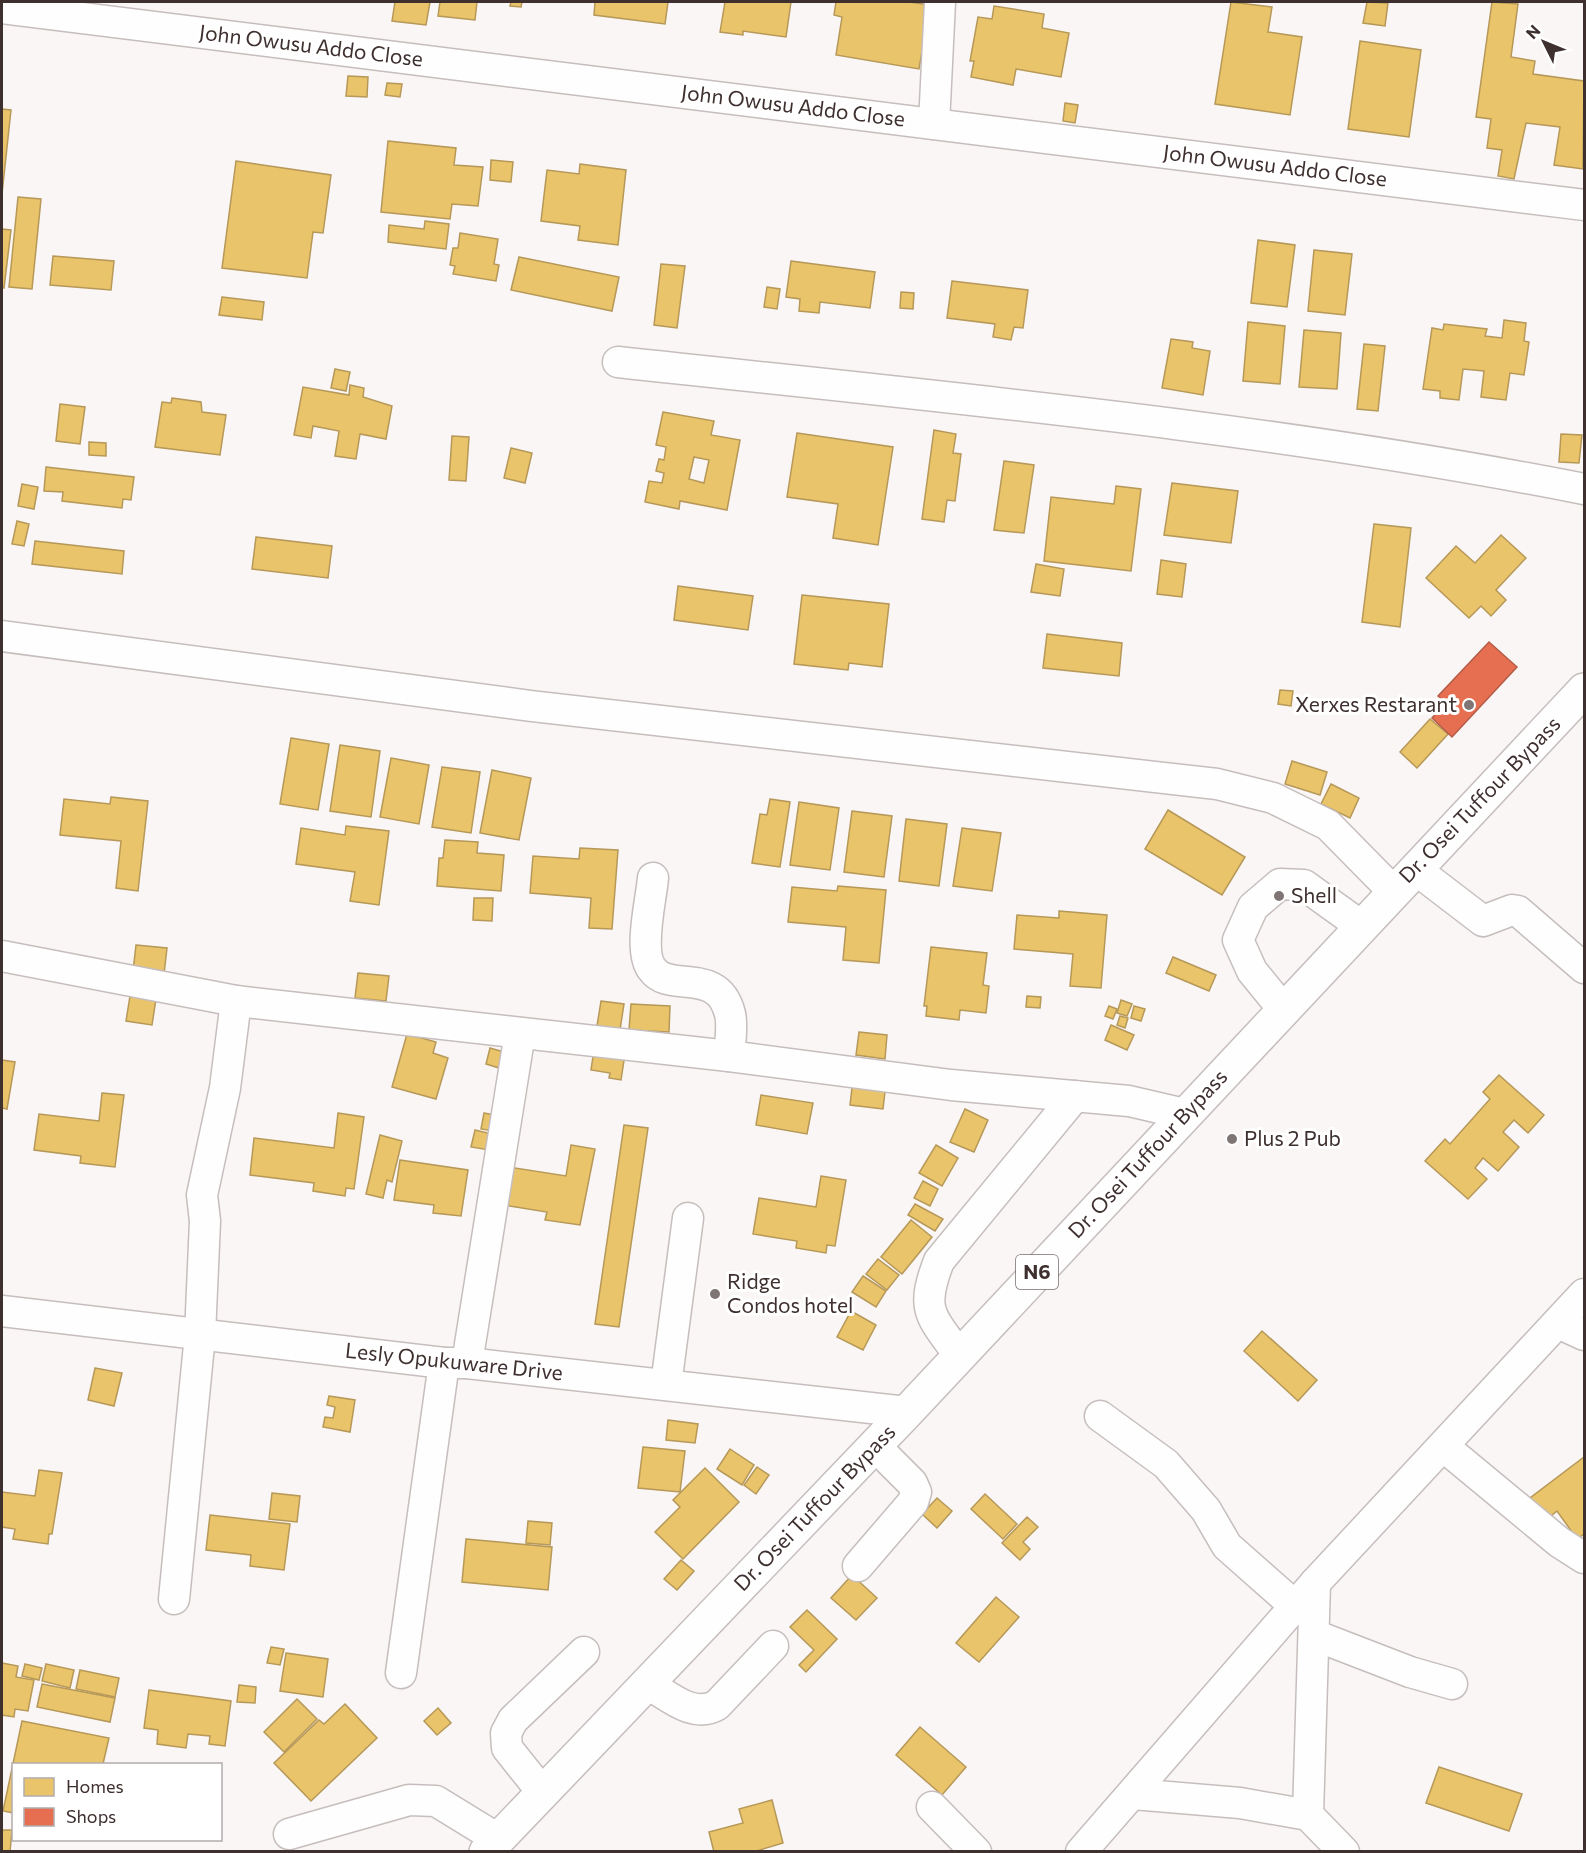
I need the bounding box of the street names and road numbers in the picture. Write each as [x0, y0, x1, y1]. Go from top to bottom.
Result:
street label: John Owusu Addo Close [198, 18, 425, 71]
street label: John Owusu Addo Close [680, 78, 907, 131]
street label: John Owusu Addo Close [1162, 138, 1389, 191]
street label: Dr. Osei Tuffour Bypass [1393, 711, 1565, 887]
street label: Dr. Osei Tuffour Bypass [1062, 1063, 1232, 1243]
road number: N6 [1016, 1255, 1058, 1289]
street label: Lesly Opukuware Drive [344, 1337, 564, 1384]
street label: Dr. Osei Tuffour Bypass [728, 1419, 900, 1595]

